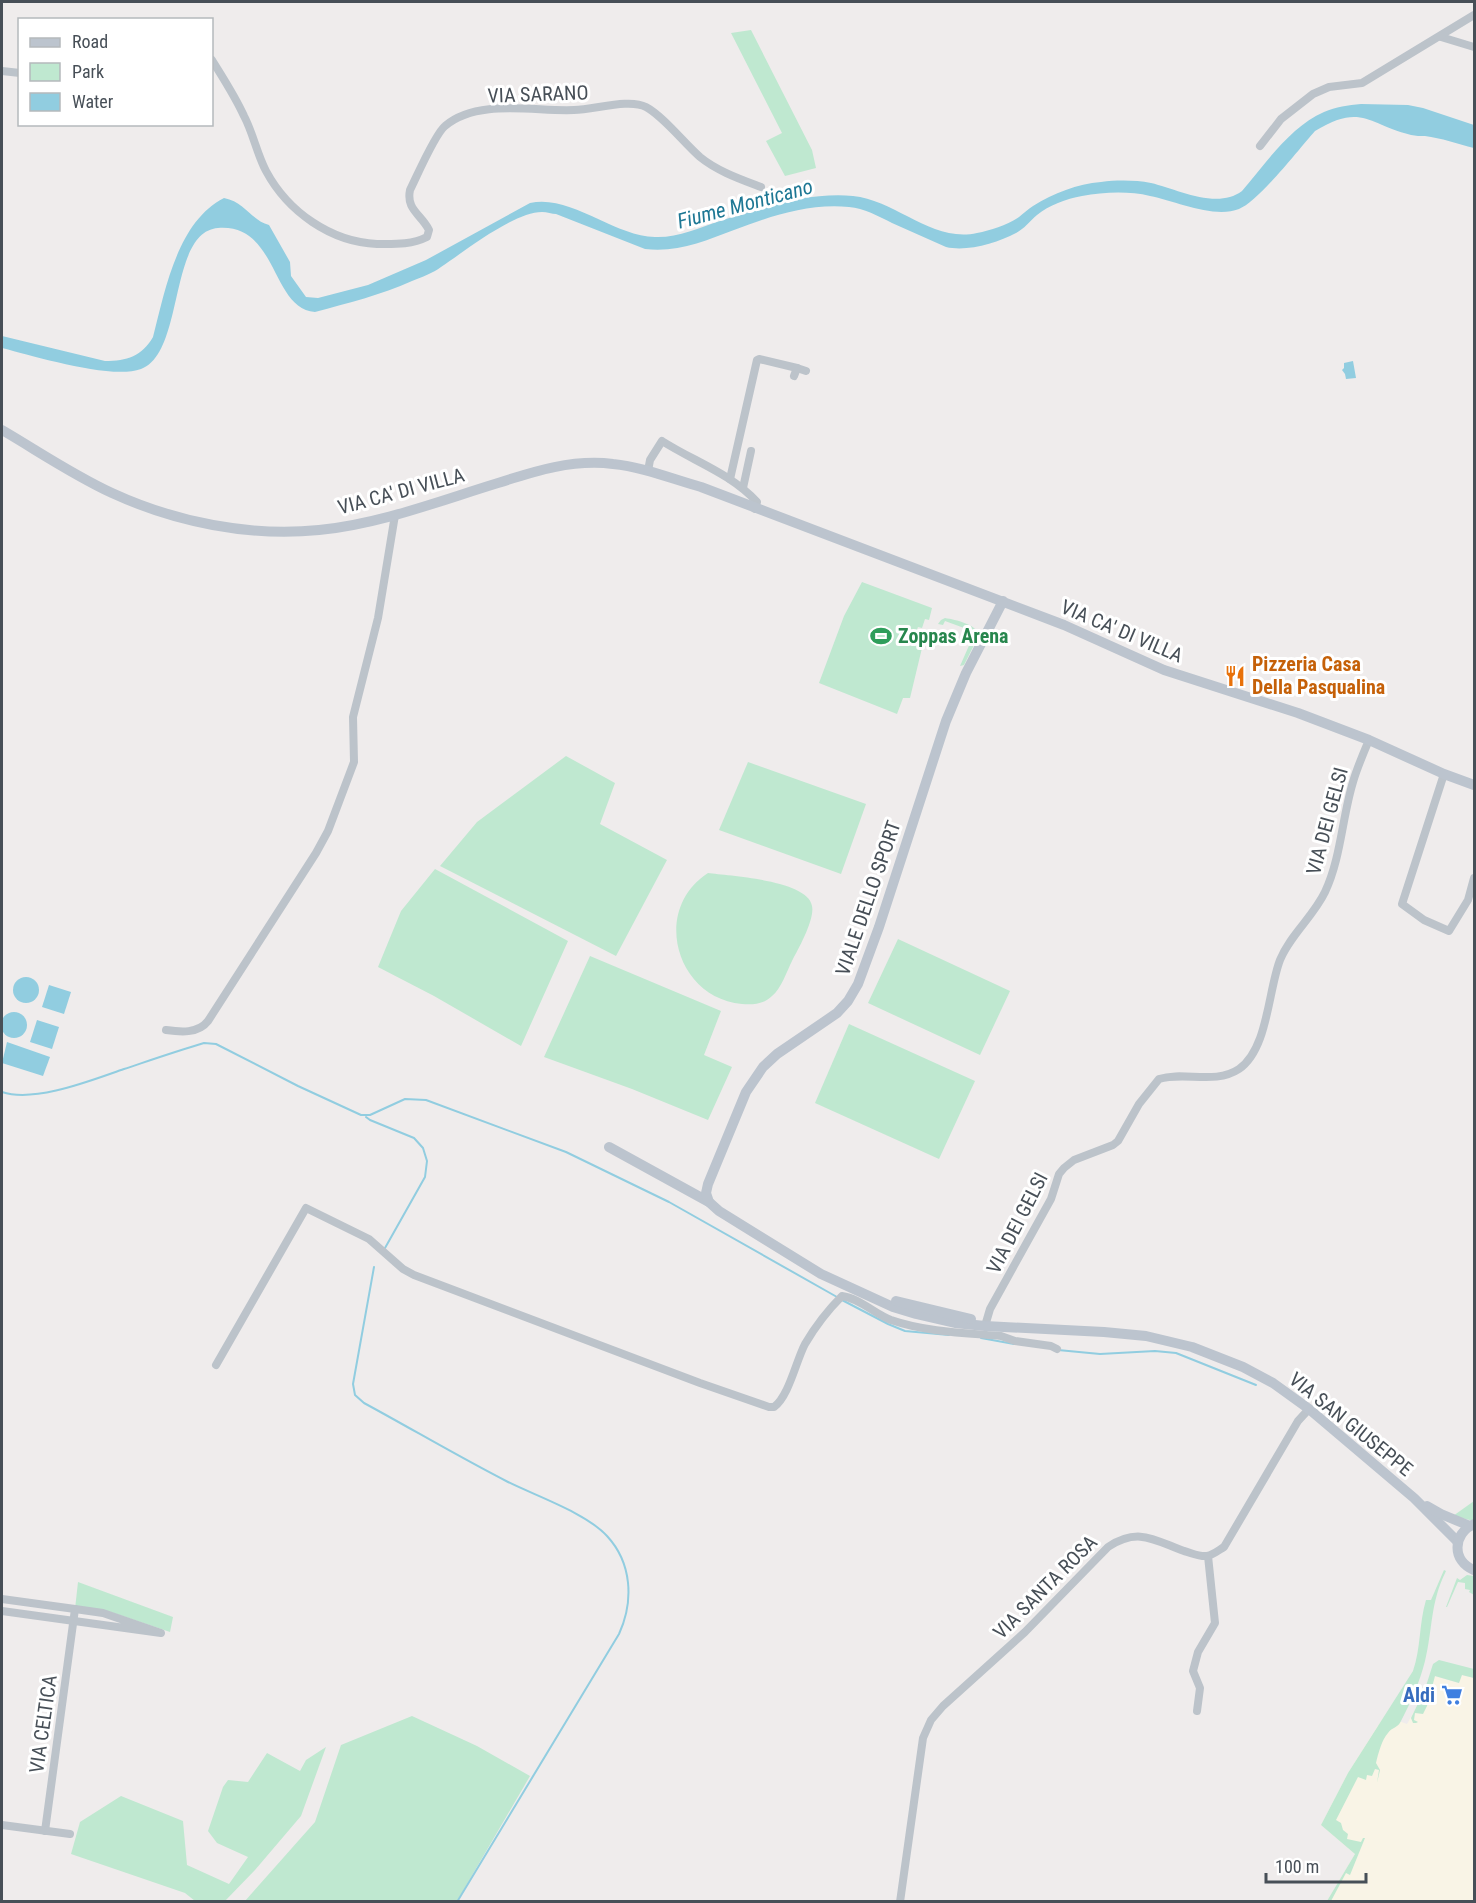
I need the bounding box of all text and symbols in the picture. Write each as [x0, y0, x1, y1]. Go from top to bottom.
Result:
legend [18, 18, 213, 126]
text: Road [72, 31, 108, 52]
text: Park [72, 61, 104, 82]
street label: VIA SARANO [487, 80, 589, 108]
text: Water [72, 91, 114, 112]
water label: Fiume Monticano [675, 174, 815, 234]
street label: VIA CA' DI VILLA [335, 462, 467, 519]
street label: VIA CA' DI VILLA [1057, 595, 1187, 668]
sports icon: Zoppas Arena [869, 624, 893, 648]
place label: Zoppas Arena [898, 624, 1009, 648]
place label: Pizzeria Casa Della Pasqualina [1252, 652, 1385, 699]
restaurant icon: Pizzeria Casa Della Pasqualina [1223, 664, 1247, 688]
street label: VIA DEI GELSI [1301, 765, 1353, 877]
street label: VIALE DELLO SPORT [830, 817, 906, 979]
street label: VIA DEI GELSI [981, 1168, 1053, 1278]
street label: VIA SAN GIUSEPPE [1284, 1367, 1418, 1481]
street label: VIA SANTA ROSA [988, 1530, 1102, 1644]
street label: VIA CELTICA [24, 1673, 62, 1775]
place label: Aldi [1403, 1683, 1435, 1707]
supermarket icon: Aldi [1440, 1683, 1464, 1707]
scale bar [1266, 1846, 1366, 1884]
text: 100 m [1275, 1856, 1319, 1877]

